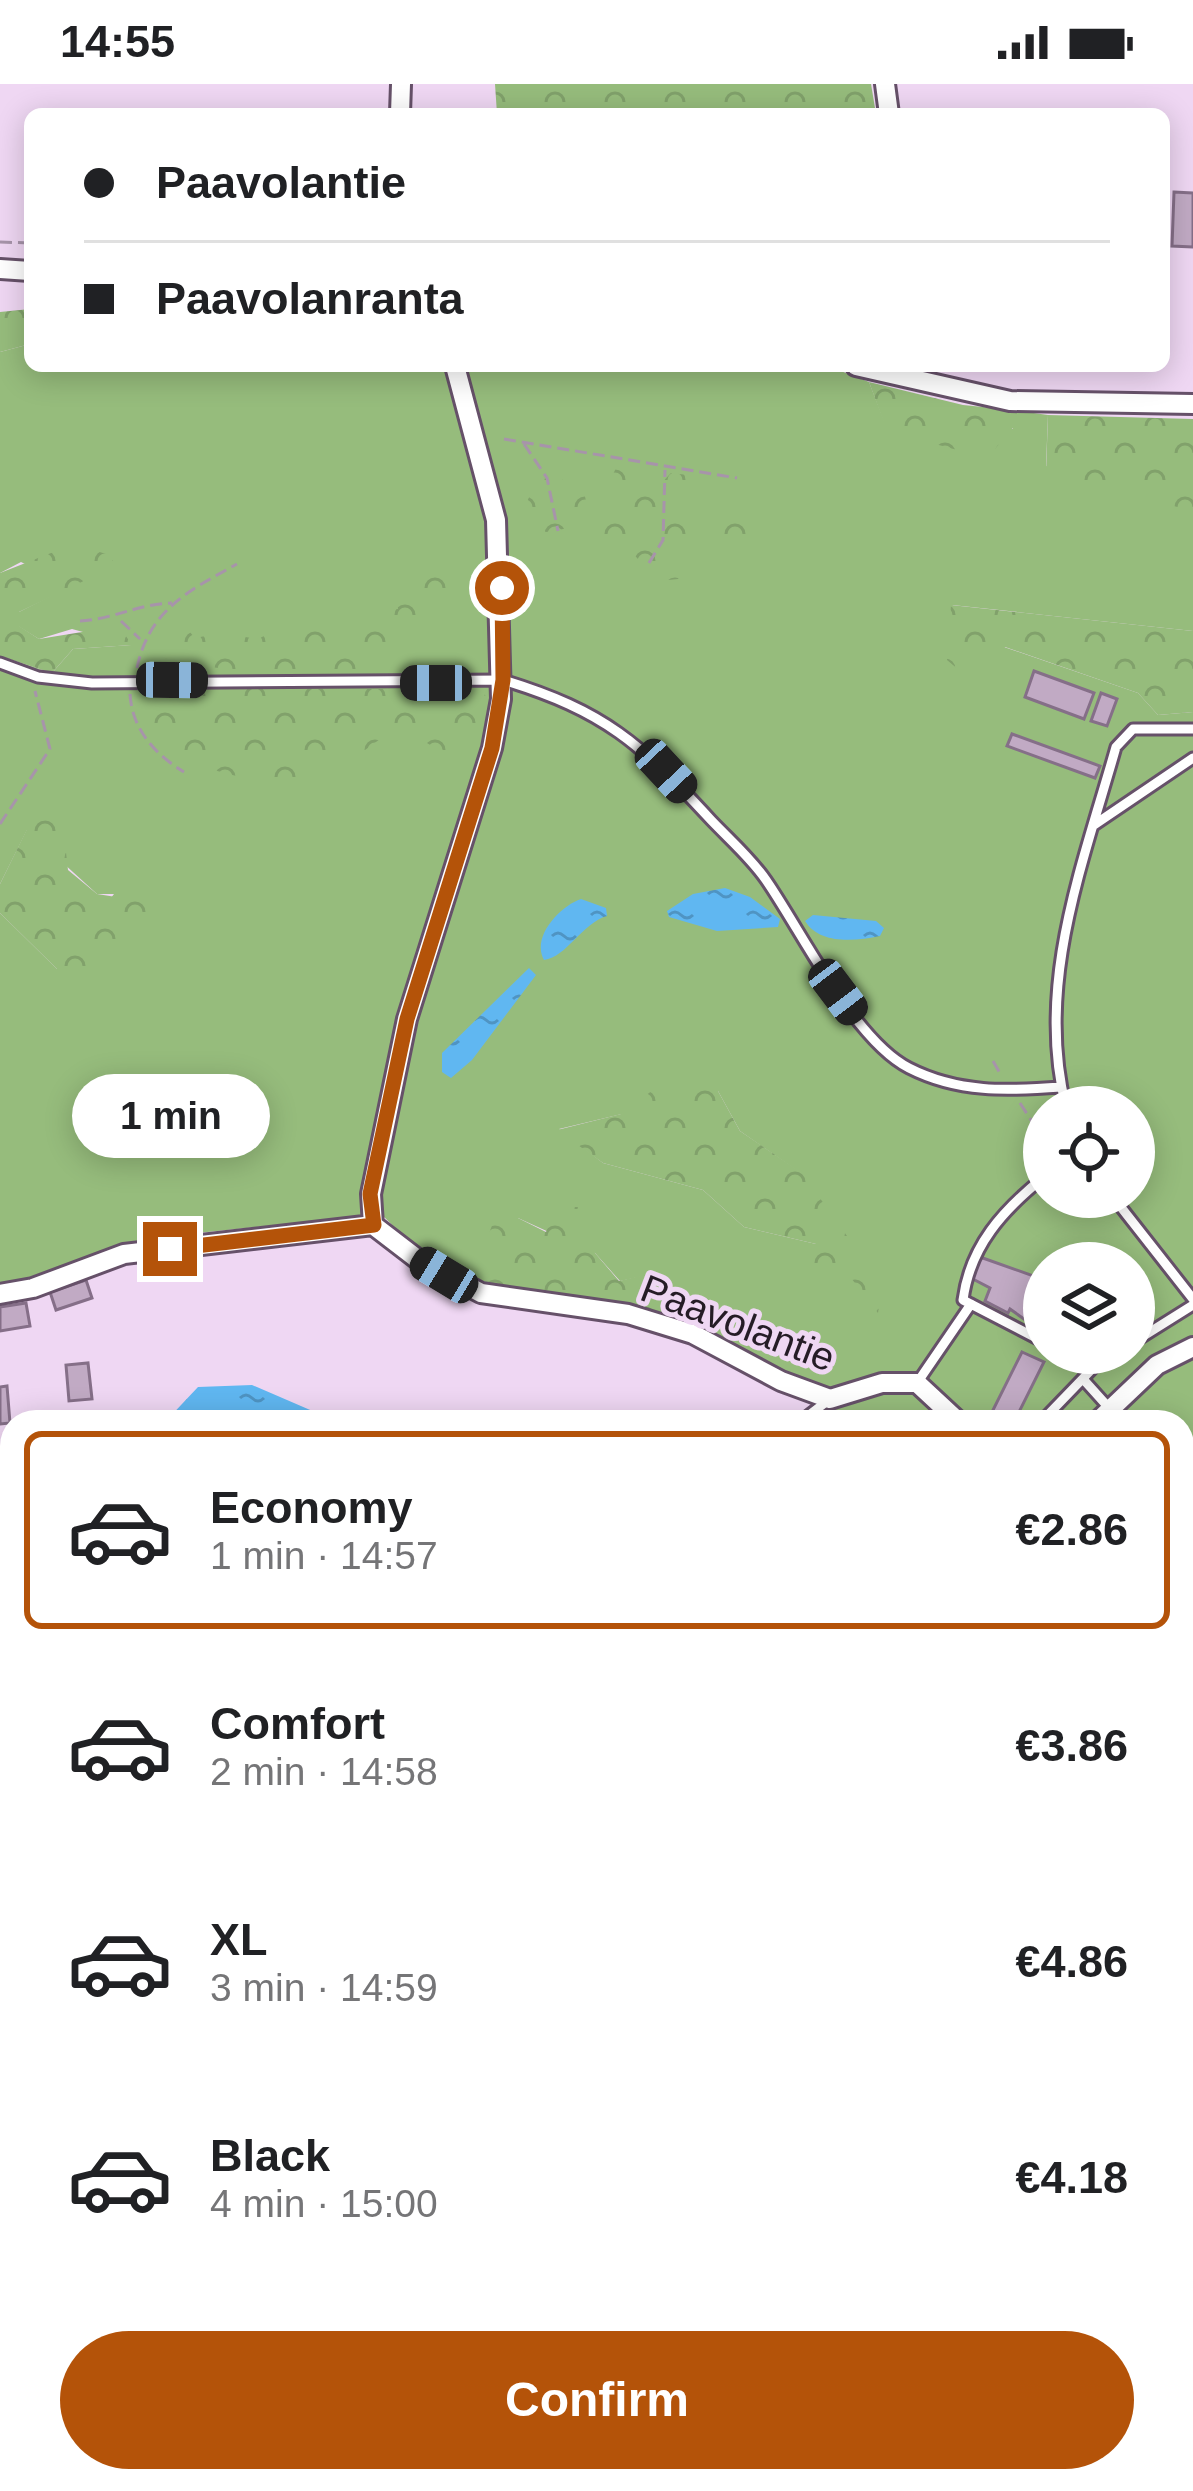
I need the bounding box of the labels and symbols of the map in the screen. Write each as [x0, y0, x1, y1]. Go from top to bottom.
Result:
route start [475, 561, 529, 615]
car [136, 661, 208, 699]
car [400, 665, 472, 701]
car [628, 732, 704, 810]
car [802, 952, 874, 1032]
callout: 1 min [71, 1075, 269, 1159]
route end [143, 1222, 197, 1276]
car [404, 1241, 484, 1309]
street label: Paavolantie [635, 1266, 841, 1380]

